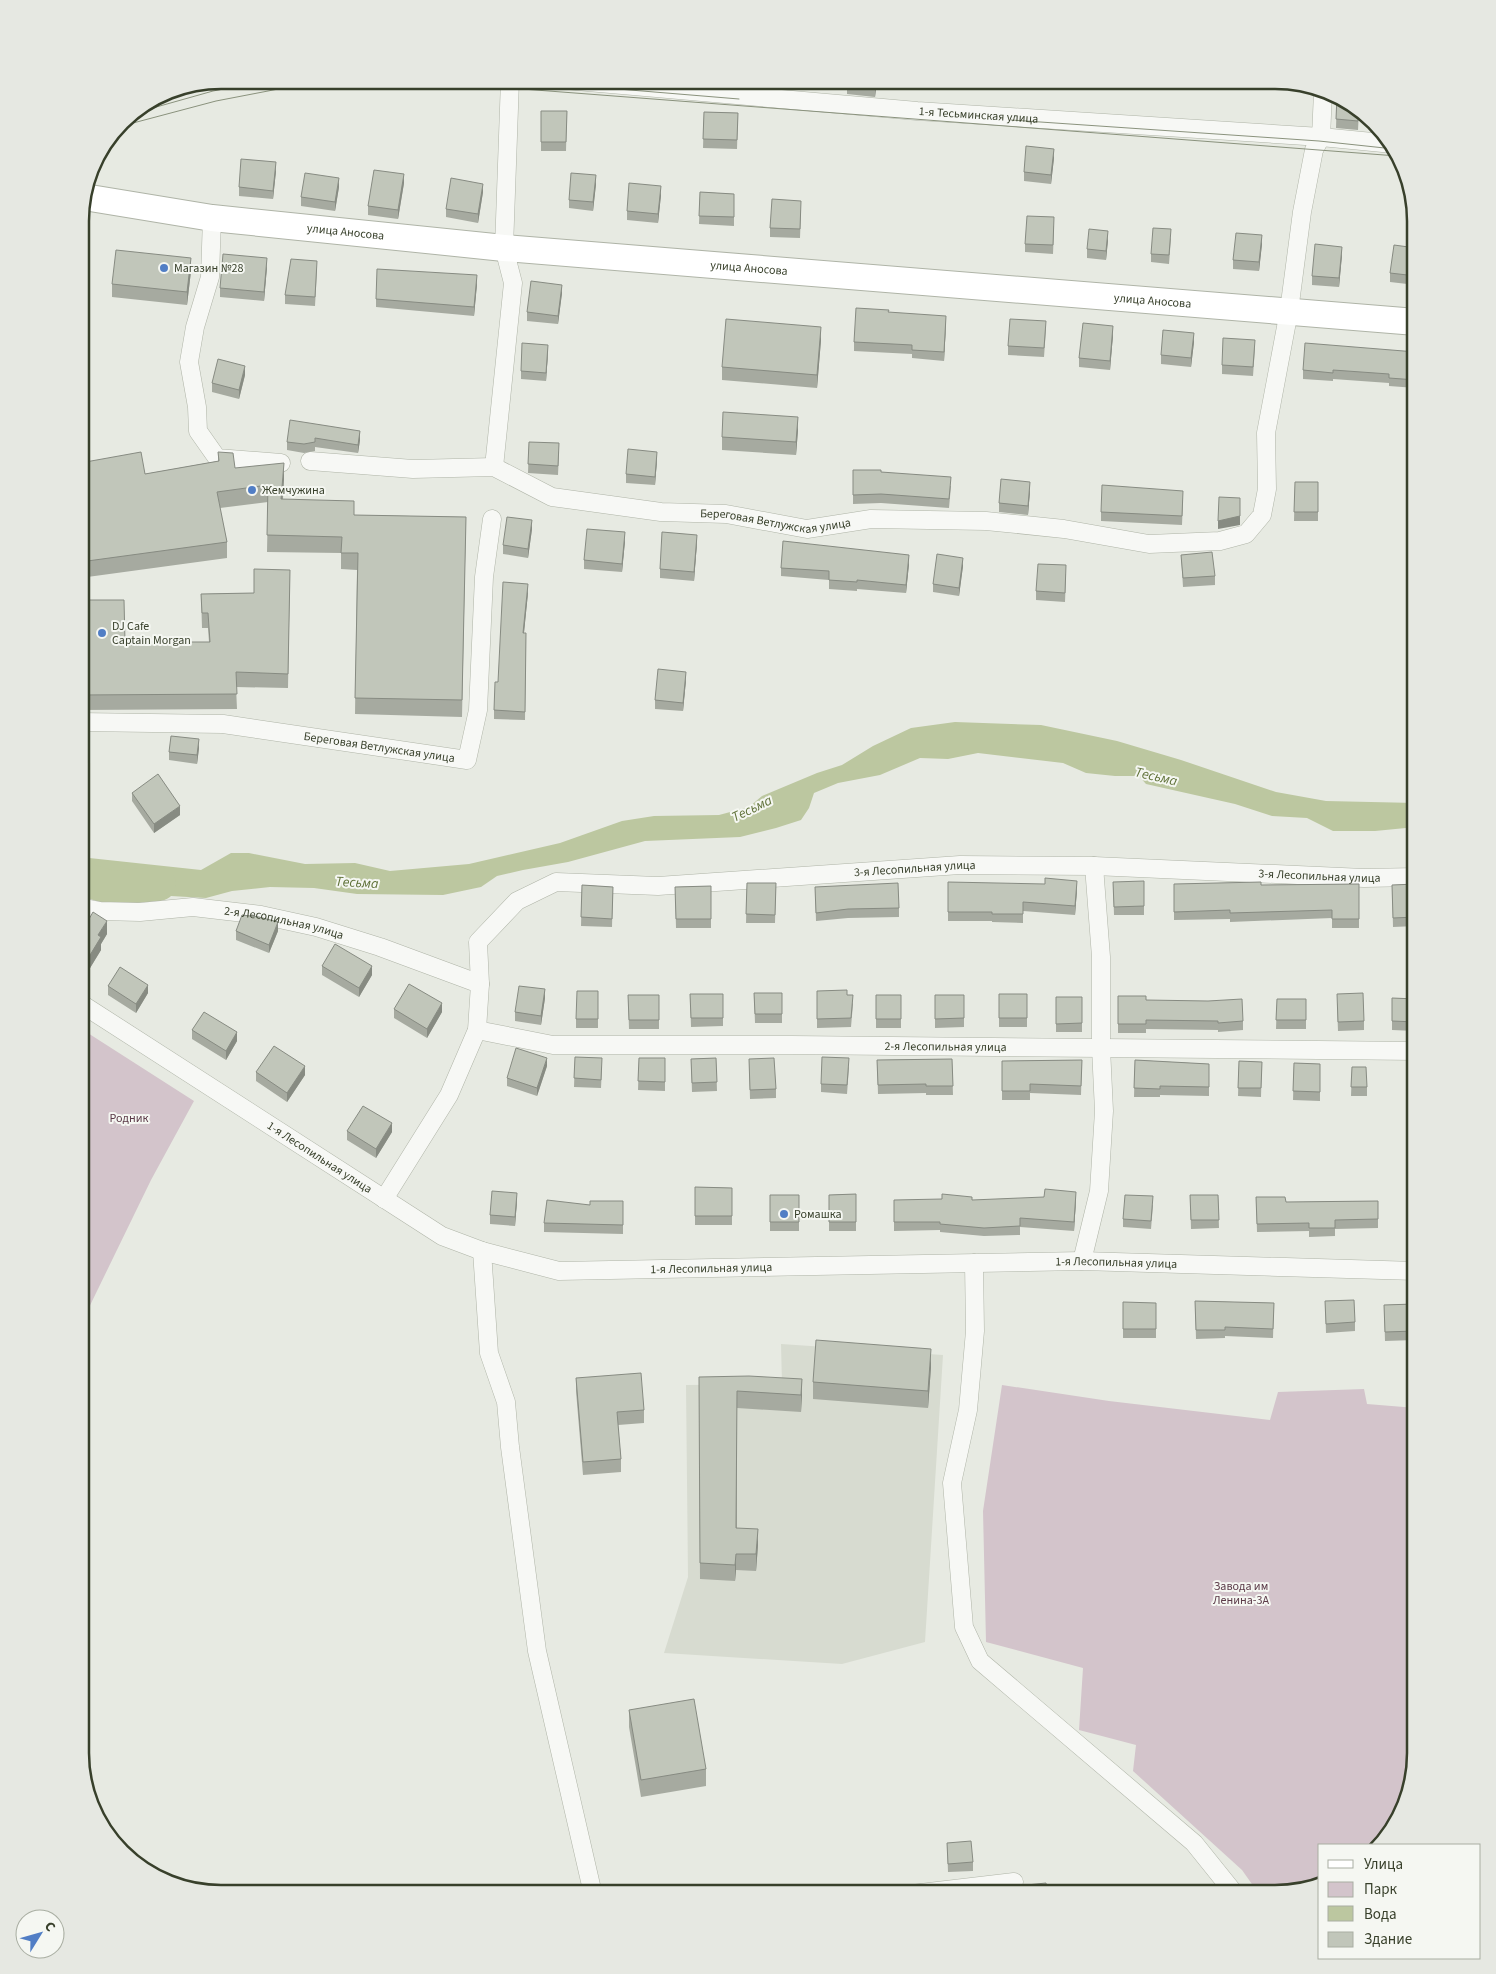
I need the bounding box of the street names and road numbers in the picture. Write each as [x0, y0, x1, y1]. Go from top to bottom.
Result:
street label: 1-я Тесьминская улица [918, 103, 1039, 127]
street label: улица Аносова [306, 219, 385, 244]
street label: улица Аносова [710, 256, 788, 279]
street label: улица Аносова [1113, 289, 1192, 312]
street label: Береговая Ветлужская улица [700, 505, 852, 538]
street label: Береговая Ветлужская улица [303, 728, 456, 767]
street label: 3-я Лесопильная улица [853, 856, 976, 881]
street label: 3-я Лесопильная улица [1258, 865, 1381, 887]
street label: 2-я Лесопильная улица [223, 902, 346, 944]
street label: 2-я Лесопильная улица [884, 1037, 1007, 1056]
street label: 1-я Лесопильная улица [264, 1117, 376, 1197]
street label: 1-я Лесопильная улица [1055, 1252, 1177, 1272]
street label: 1-я Лесопильная улица [650, 1258, 772, 1278]

